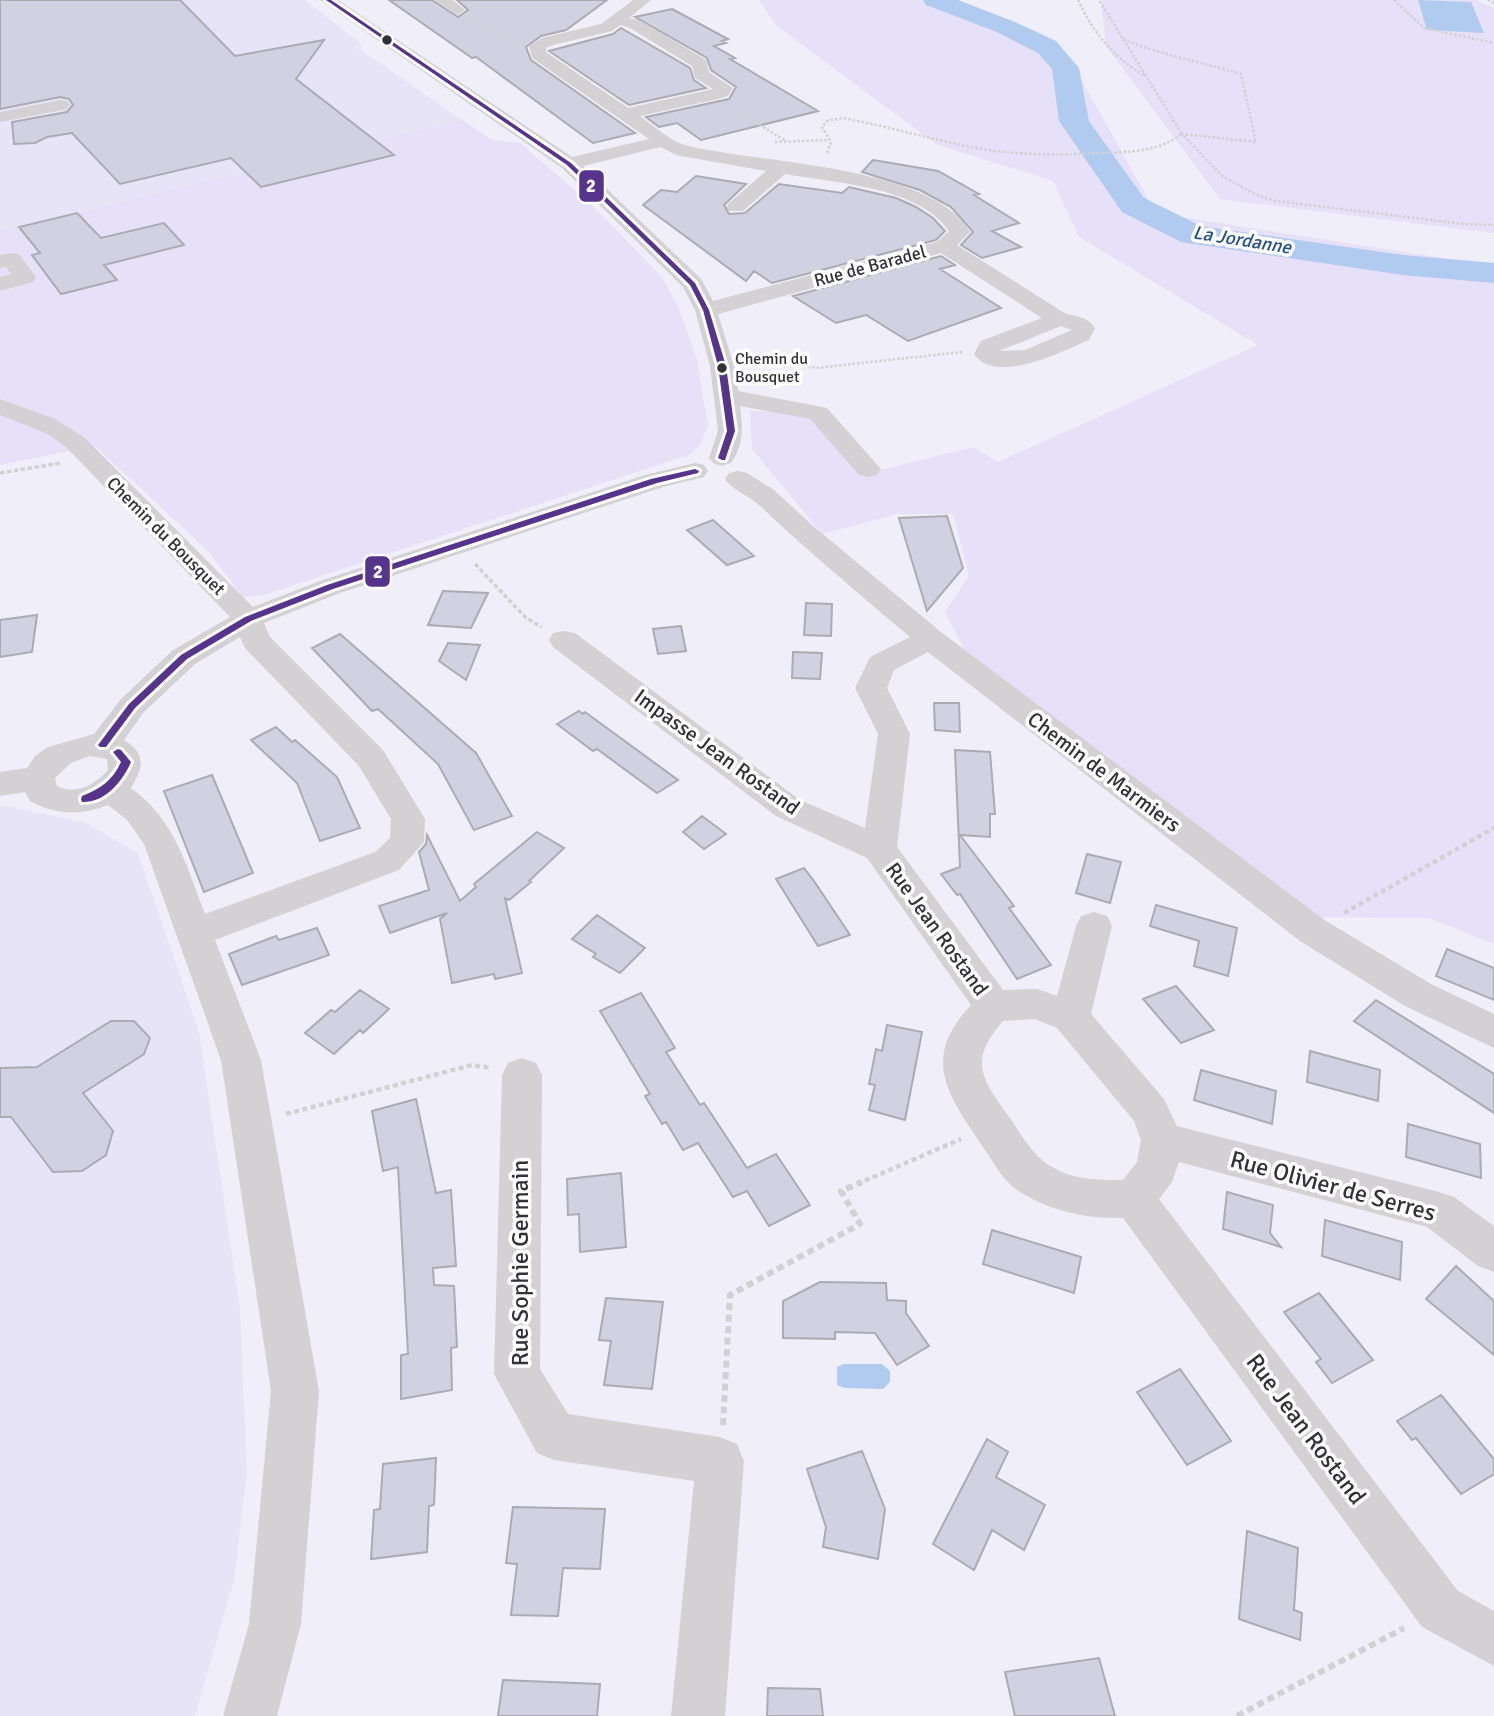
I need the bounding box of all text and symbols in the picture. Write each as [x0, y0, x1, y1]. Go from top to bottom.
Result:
unlabelled marker [380, 33, 394, 47]
line badge: 2 [578, 169, 605, 203]
text: 2 [586, 174, 596, 198]
water label: La Jordanne [1191, 220, 1294, 260]
street label: Rue de Baradel [812, 240, 928, 292]
place label: Chemin du Bousquet [735, 349, 808, 387]
marker: Chemin du Bousquet [715, 361, 729, 375]
street label: Chemin du Bousquet [102, 472, 230, 600]
line badge: 2 [364, 555, 391, 588]
text: 2 [373, 560, 383, 584]
street label: Impasse Jean Rostand [629, 683, 805, 821]
street label: Chemin de Marmiers [1022, 706, 1186, 838]
street label: Rue Jean Rostand [880, 857, 994, 1001]
street label: Rue Olivier de Serres [1227, 1144, 1439, 1228]
street label: Rue Sophie Germain [505, 1160, 535, 1366]
street label: Rue Jean Rostand [1240, 1348, 1372, 1510]

